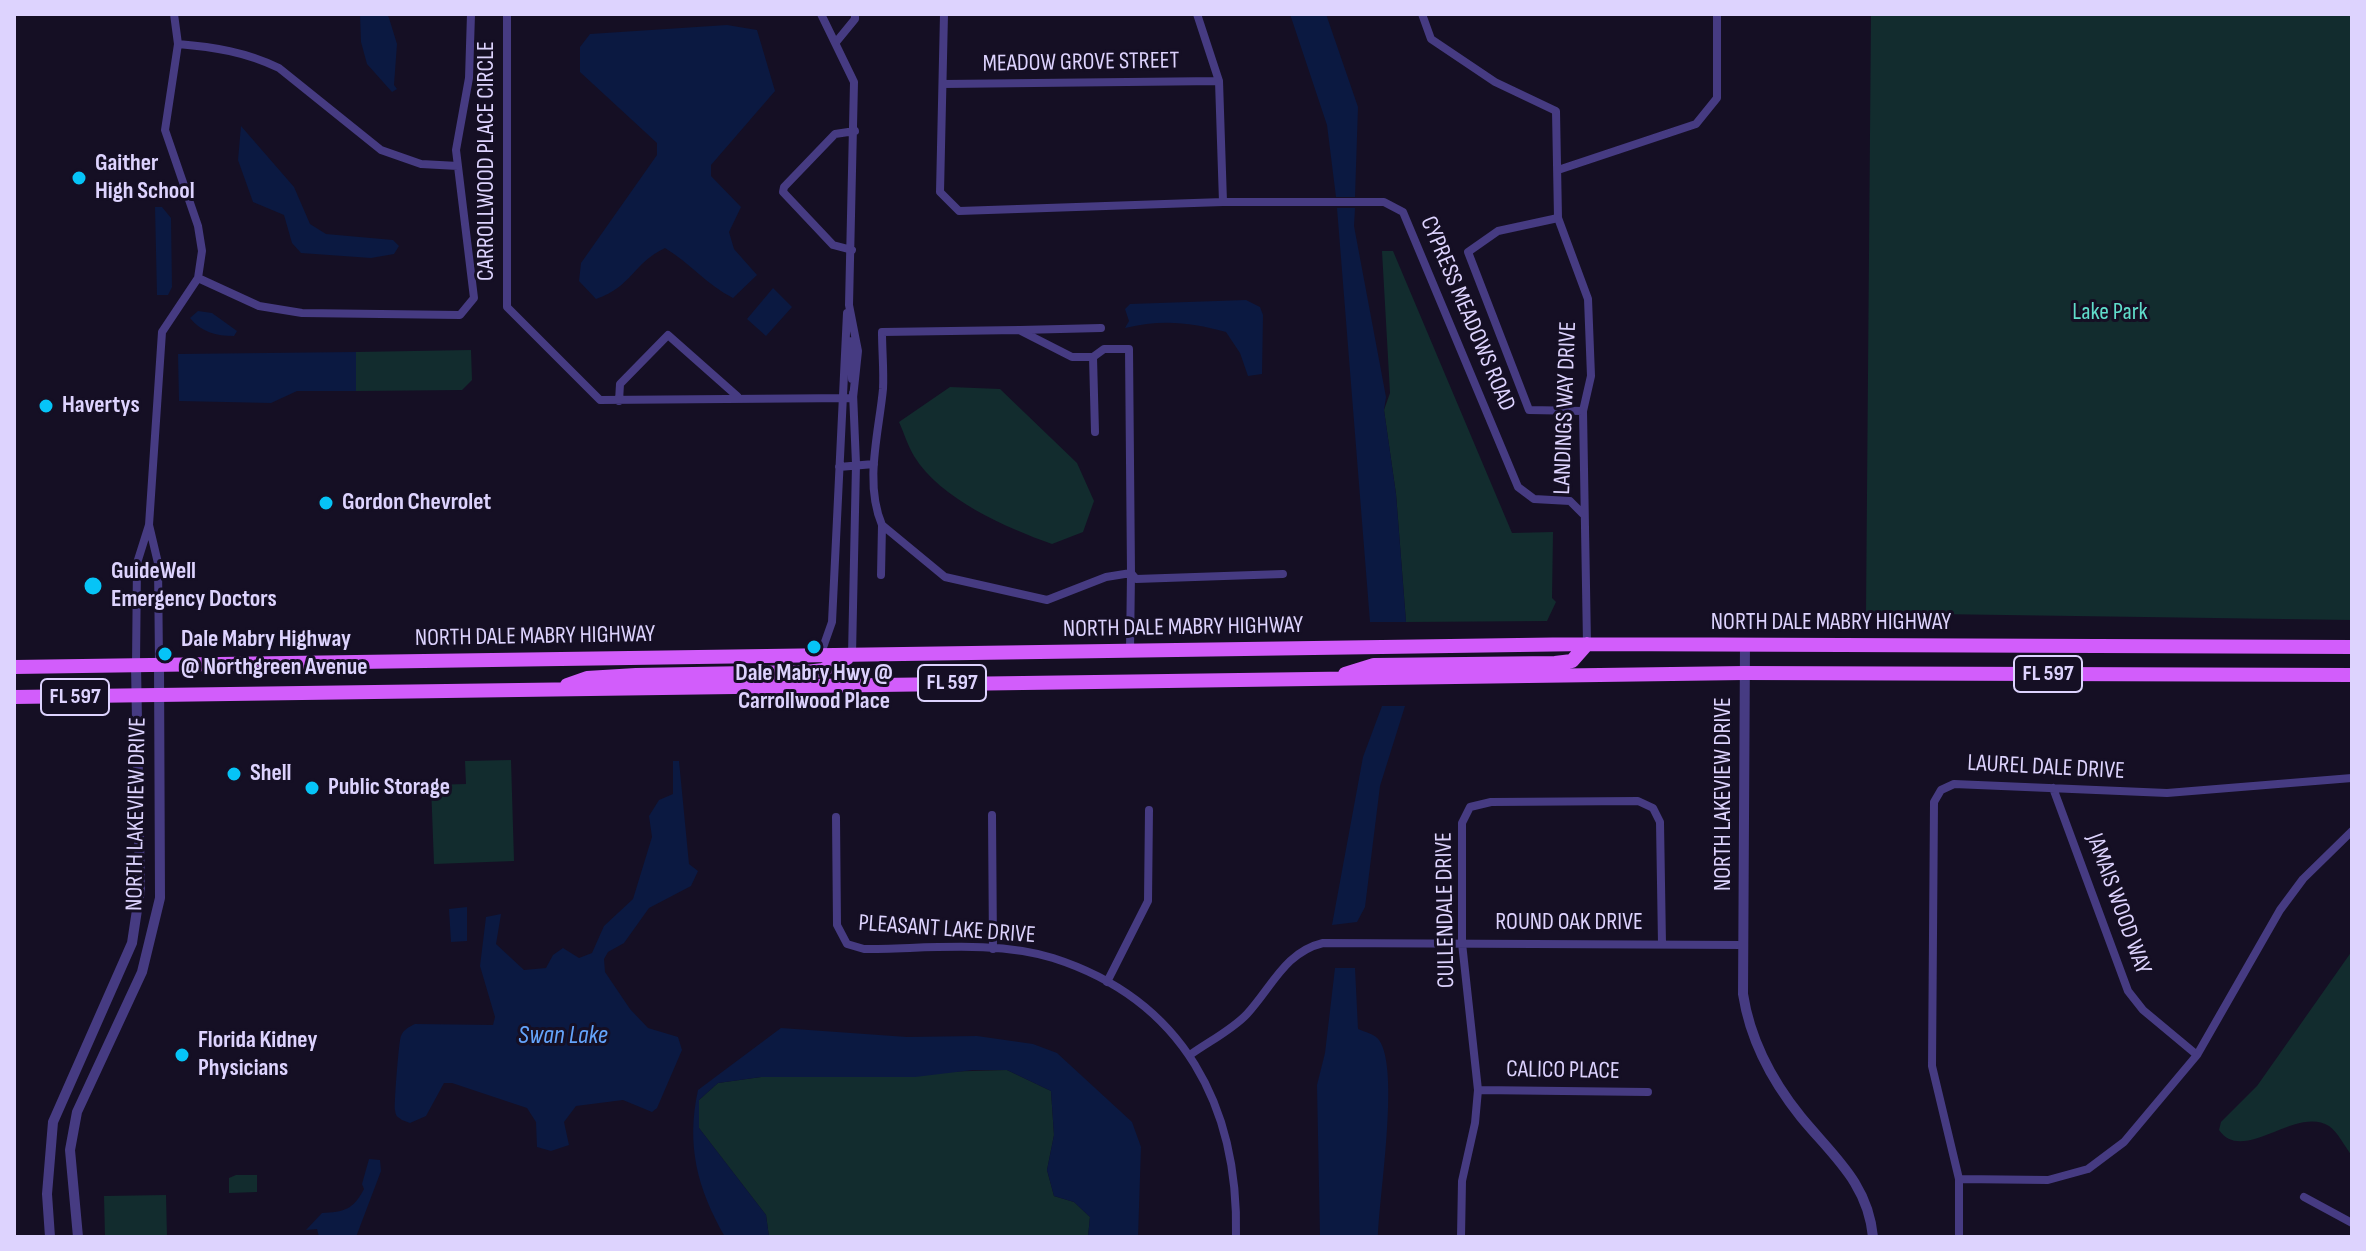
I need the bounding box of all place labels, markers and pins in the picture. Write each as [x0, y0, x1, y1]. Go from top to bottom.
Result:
place label: Gaither High School [95, 150, 195, 206]
marker: Gaither High School [70, 169, 88, 187]
place label: Havertys [62, 392, 140, 420]
marker: Havertys [37, 397, 55, 415]
place label: Gordon Chevrolet [342, 489, 491, 517]
marker: Gordon Chevrolet [317, 494, 335, 512]
place label: GuideWell Emergency Doctors [111, 558, 277, 614]
marker: GuideWell Emergency Doctors [82, 575, 104, 597]
place label: Dale Mabry Highway @ Northgreen Avenue [181, 626, 367, 682]
marker: Dale Mabry Hwy @ Carrollwood Place [805, 638, 823, 656]
marker: Dale Mabry Highway @ Northgreen Avenue [156, 645, 174, 663]
place label: Dale Mabry Hwy @ Carrollwood Place [735, 660, 893, 716]
place label: Shell [250, 760, 291, 788]
marker: Shell [225, 765, 243, 783]
place label: Public Storage [328, 774, 450, 802]
marker: Public Storage [303, 779, 321, 797]
place label: Florida Kidney Physicians [198, 1027, 317, 1083]
marker: Florida Kidney Physicians [173, 1046, 191, 1064]

